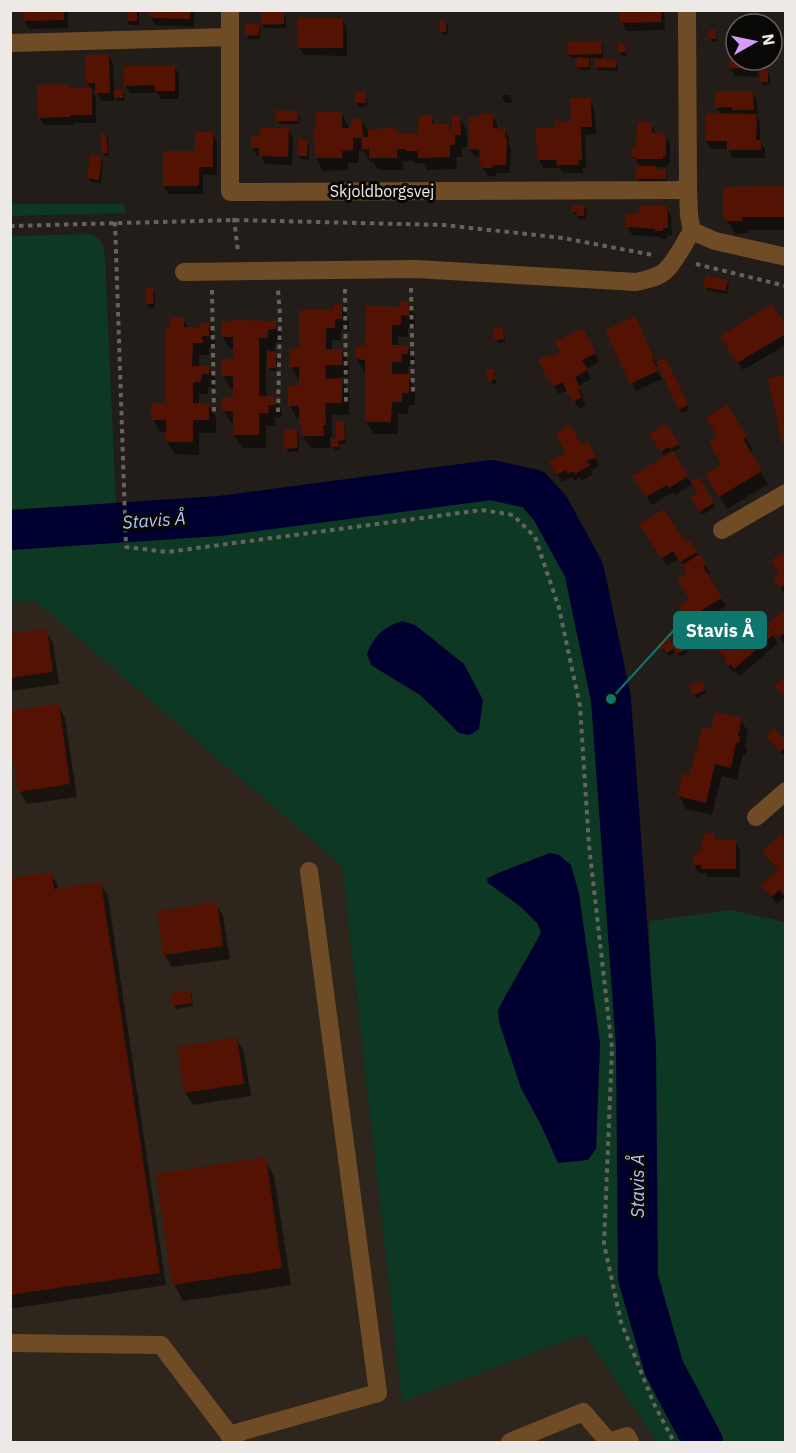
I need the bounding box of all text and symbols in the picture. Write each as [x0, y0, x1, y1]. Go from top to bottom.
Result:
north arrow [724, 12, 784, 72]
text: N [758, 32, 780, 47]
street label: Skjoldborgsvej [330, 181, 434, 201]
water label: Stavis Å [121, 505, 187, 534]
callout: Stavis Å [674, 612, 766, 648]
text: Stavis Å [686, 617, 754, 642]
water label: Stavis Å [625, 1154, 649, 1218]

